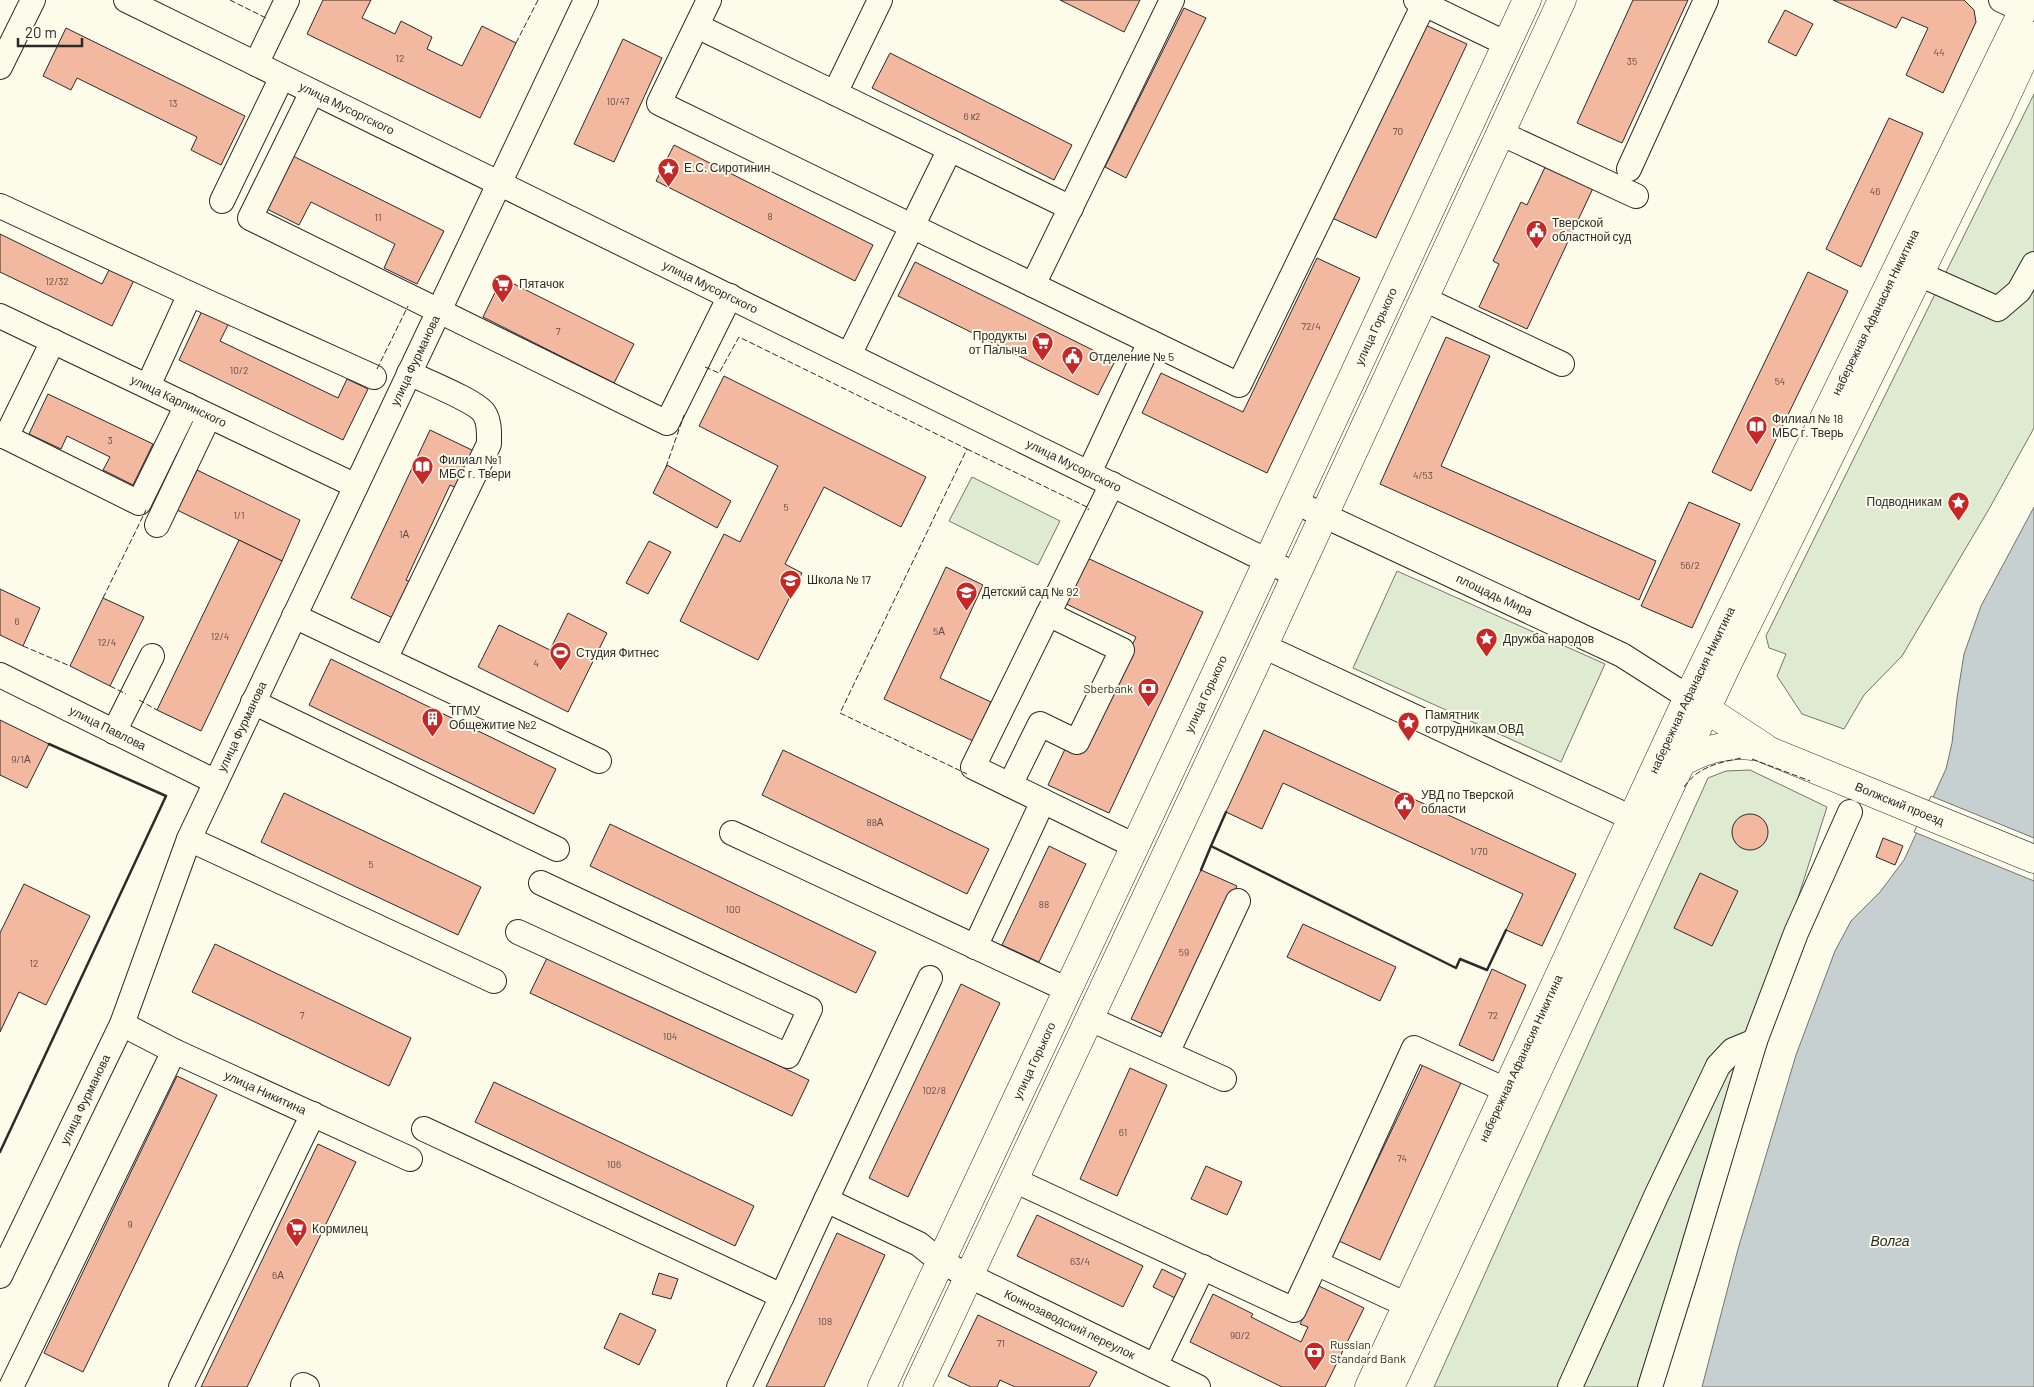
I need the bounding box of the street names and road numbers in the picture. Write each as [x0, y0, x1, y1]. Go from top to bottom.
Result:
street label: улица Мусоргского [297, 78, 397, 137]
street label: набережная Афанасия Никитина [1828, 227, 1921, 397]
street label: улица Мусоргского [661, 257, 761, 316]
street label: улица Горького [1351, 285, 1399, 367]
street label: улица Фурманова [387, 312, 442, 408]
street label: улица Карпинского [128, 372, 230, 429]
street label: улица Мусоргского [1024, 436, 1124, 494]
street label: площадь Мира [1454, 570, 1535, 618]
street label: набережная Афанасия Никитина [1646, 604, 1737, 775]
street label: улица Горького [1181, 652, 1229, 735]
street label: улица Фурманова [214, 679, 269, 774]
street label: улица Павлова [67, 703, 149, 752]
street label: Волжский проезд [1853, 779, 1947, 829]
street label: набережная Афанасия Никитина [1475, 972, 1565, 1144]
street label: улица Горького [1010, 1019, 1058, 1102]
street label: улица Фурманова [57, 1052, 112, 1147]
street label: улица Никитина [222, 1067, 309, 1117]
street label: Коннозаводский переулок [1002, 1286, 1138, 1362]

